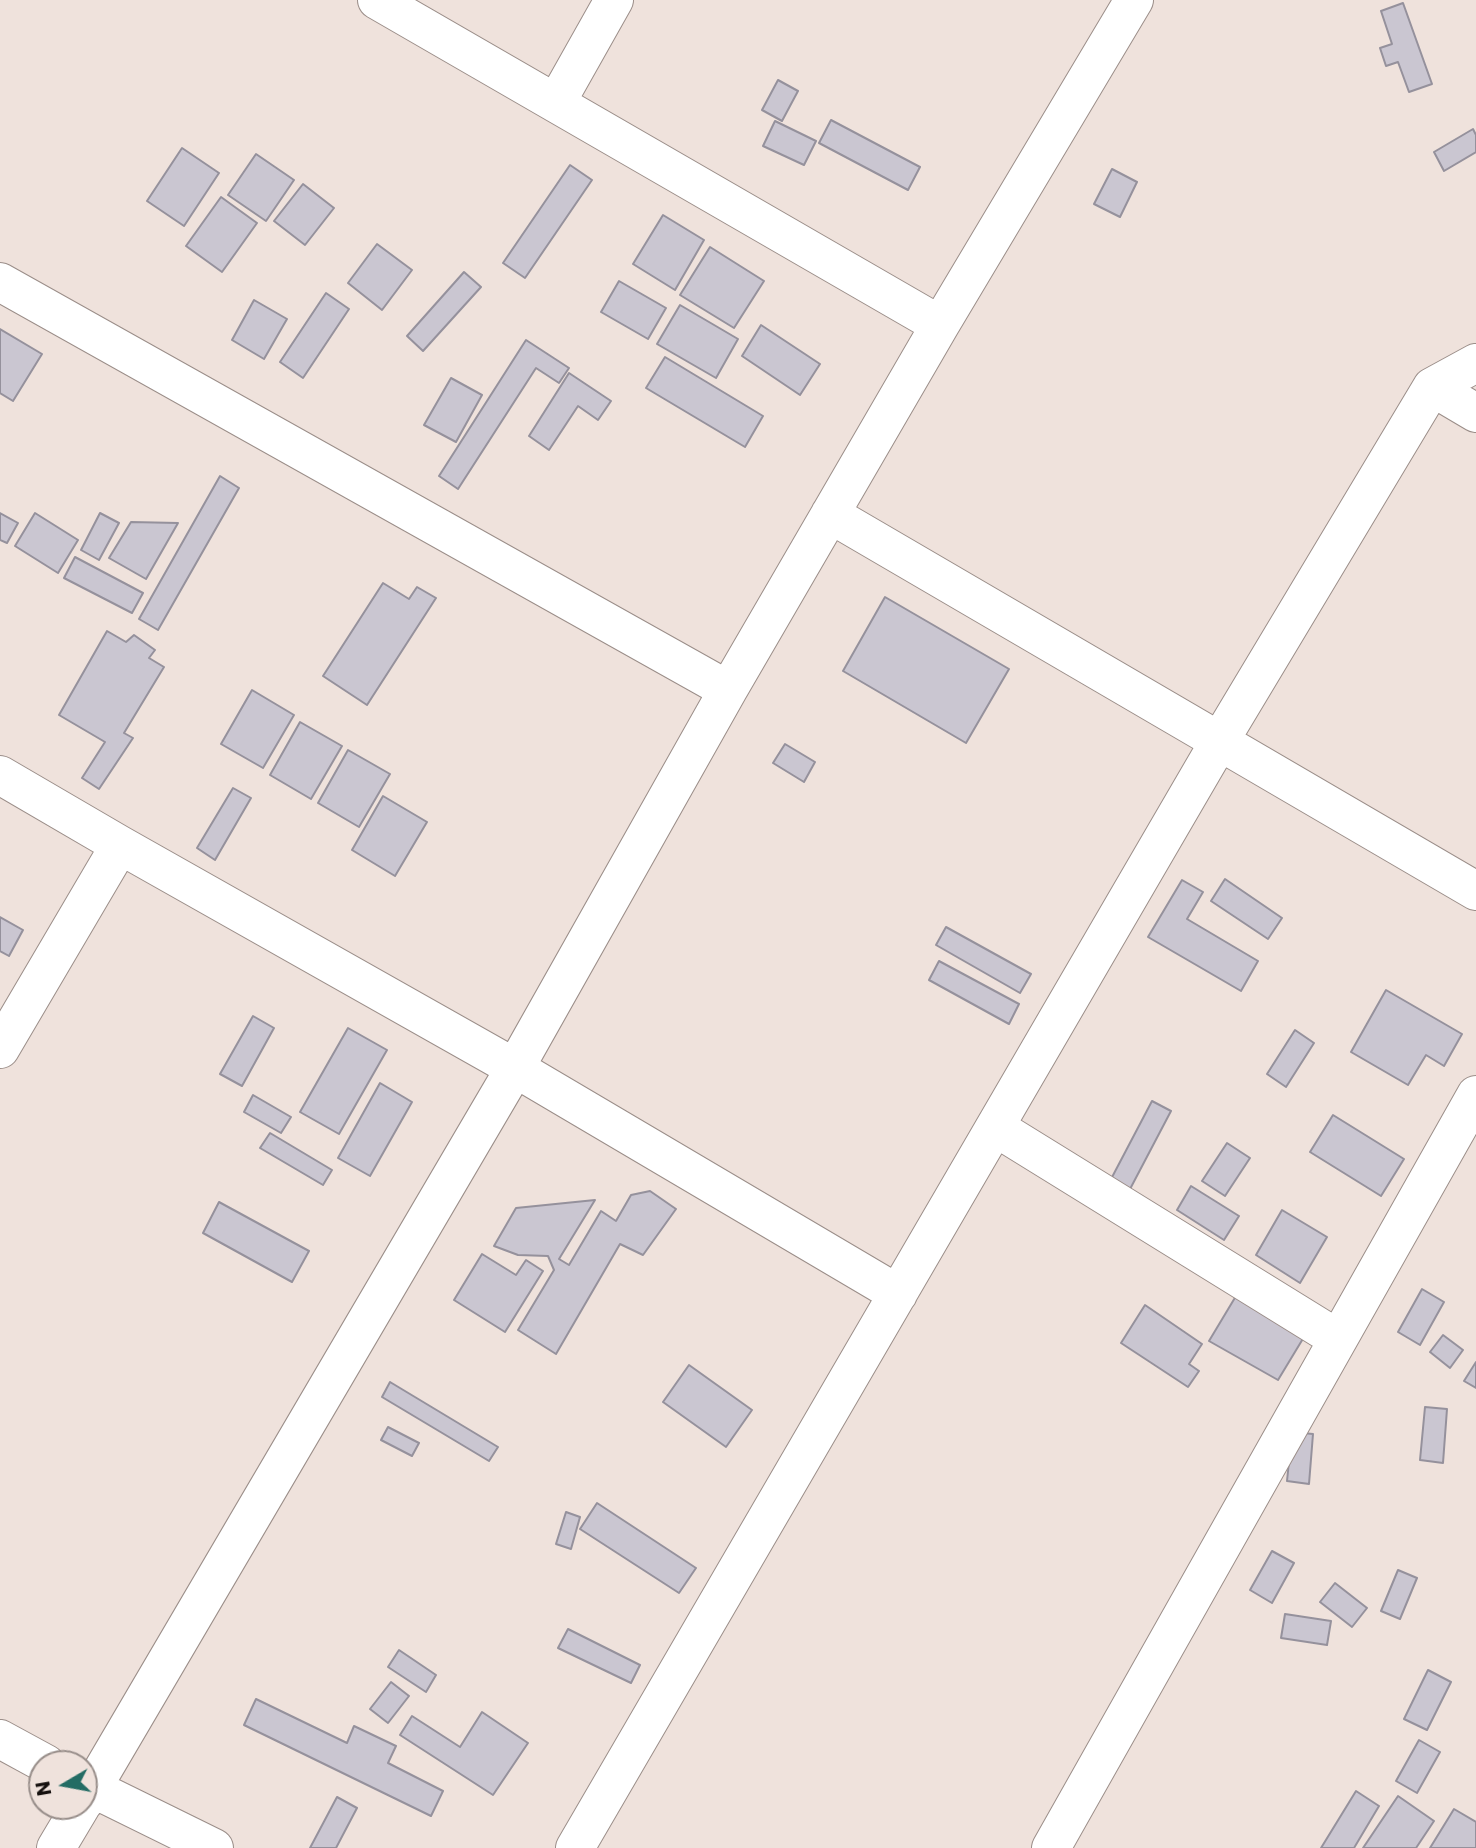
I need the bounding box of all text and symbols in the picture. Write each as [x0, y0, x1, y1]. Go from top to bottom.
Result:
north arrow [28, 1750, 98, 1820]
text: N [29, 1779, 58, 1798]

